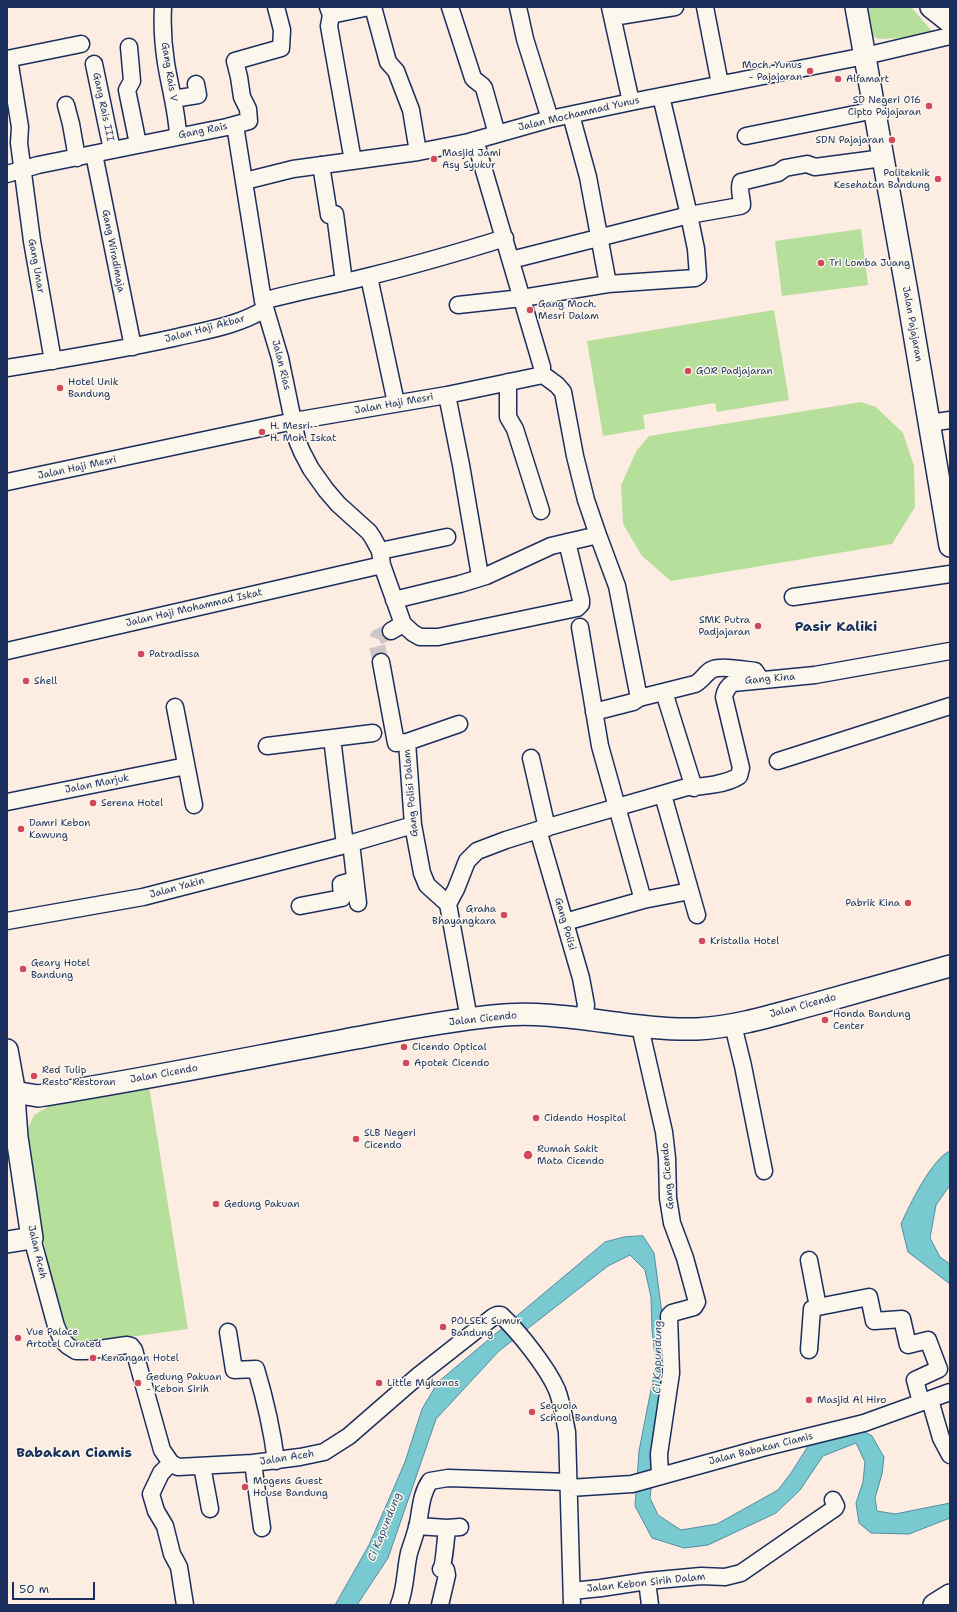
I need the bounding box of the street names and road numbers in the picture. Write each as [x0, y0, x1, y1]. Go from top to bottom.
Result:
street label: Gang Rais V [158, 41, 180, 103]
street label: Gang Rais III [90, 72, 116, 142]
street label: Jalan Mochammad Yunus [517, 94, 641, 134]
street label: Gang Rais [177, 120, 229, 142]
street label: Gang Wiradimaja [99, 208, 127, 294]
street label: Gang Umar [25, 238, 47, 294]
street label: Jalan Pajajaran [899, 285, 925, 363]
street label: Jalan Haji Akbar [164, 313, 246, 345]
street label: Jalan Rias [269, 339, 293, 391]
street label: Jalan Haji Mesri [354, 391, 434, 417]
street label: Jalan Haji Mesri [37, 454, 117, 482]
street label: Jalan Haji Mohammad Iskat [124, 586, 264, 630]
street label: Gang Kina [744, 671, 796, 687]
street label: Gang Polisi Dalam [401, 749, 421, 837]
street label: Jalan Marjuk [64, 772, 130, 796]
street label: Jalan Yakin [148, 875, 206, 901]
street label: Gang Polisi [552, 896, 578, 952]
street label: Jalan Cicendo [768, 991, 838, 1021]
street label: Jalan Cicendo [448, 1009, 518, 1029]
street label: Jalan Cicendo [129, 1062, 199, 1086]
street label: Gang Cicendo [659, 1142, 677, 1210]
street label: Jalan Aceh [25, 1224, 49, 1280]
street label: Jalan Babakan Ciamis [708, 1430, 814, 1468]
street label: Jalan Aceh [259, 1448, 315, 1468]
street label: Jalan Kebon Sirih Dalam [586, 1571, 706, 1595]

